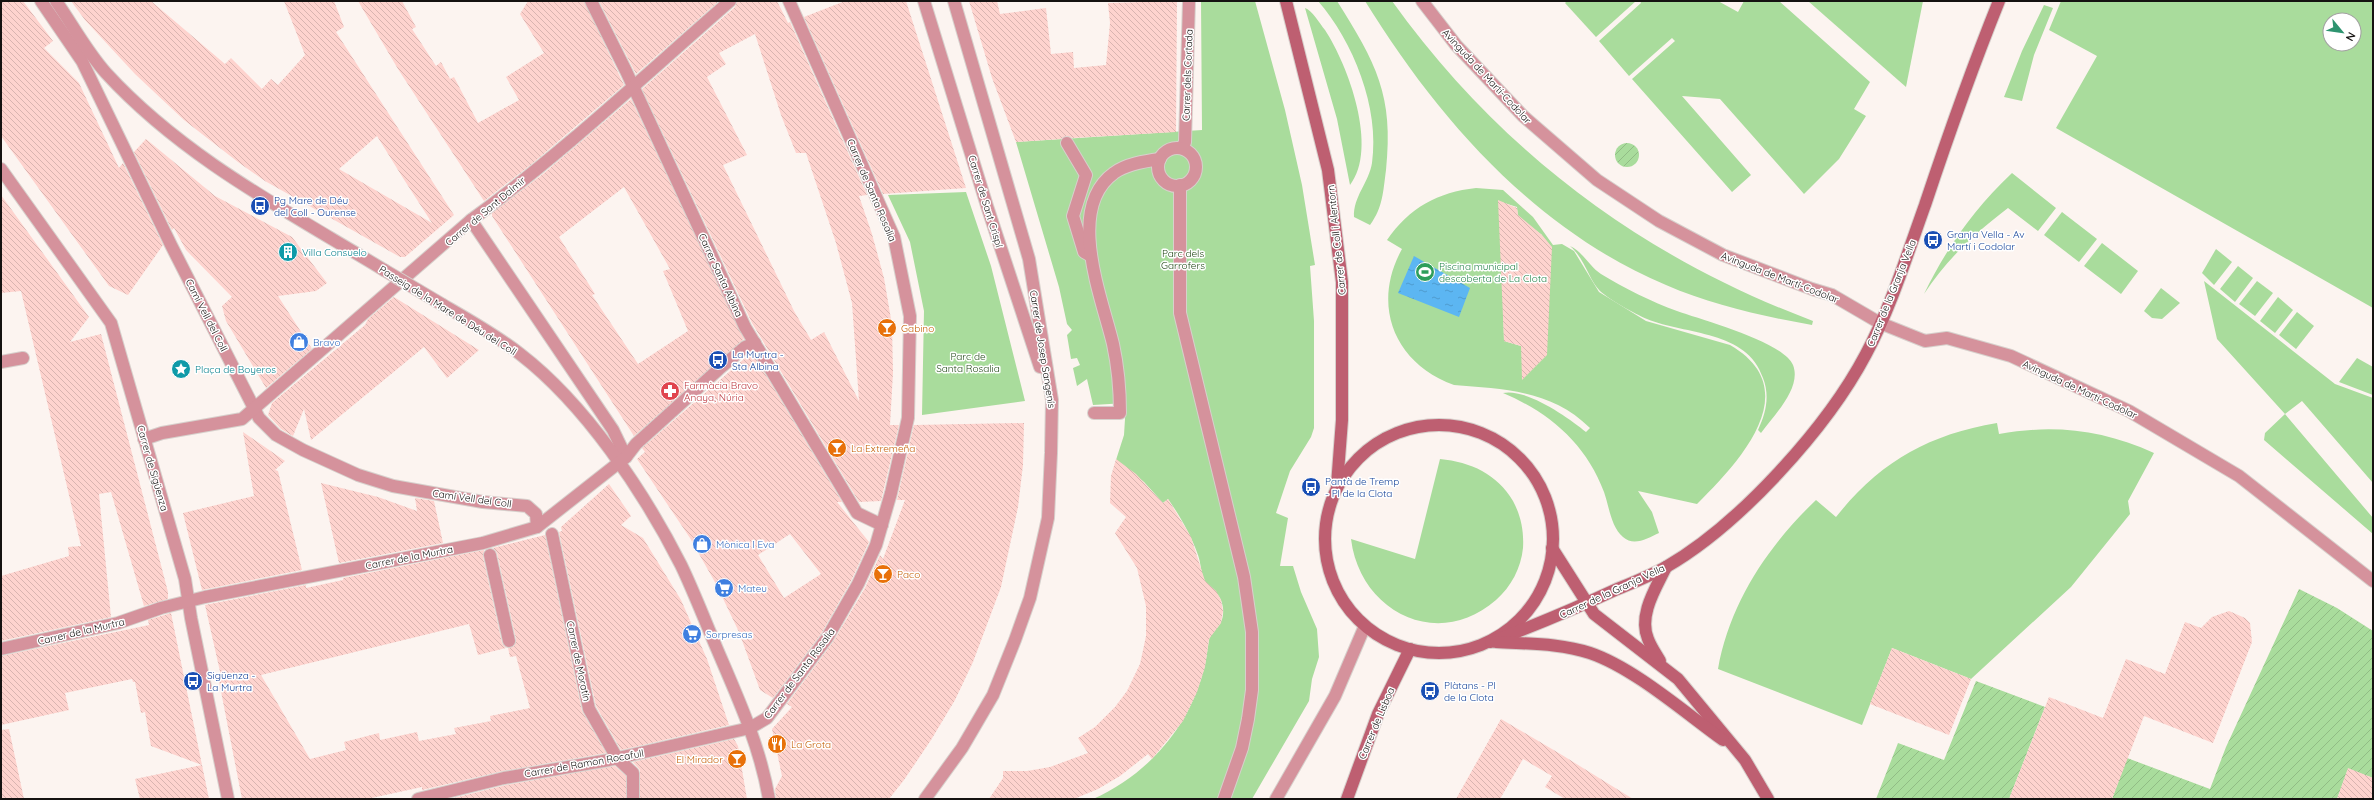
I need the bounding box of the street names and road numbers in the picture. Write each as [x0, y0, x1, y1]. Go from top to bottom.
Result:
street label: Avinguda de Martí-Codolar [1439, 26, 1534, 127]
street label: Carrer dels Cortada [1179, 29, 1196, 121]
street label: Carrer de Santa Rosalia [844, 137, 899, 244]
street label: Carrer de Sant Crispí [965, 153, 1006, 250]
street label: Carrer de Sant Dalmir [442, 174, 528, 249]
street label: Carrer de Coll i Alentorn [1324, 184, 1349, 296]
street label: Carrer Santa Albina [695, 231, 746, 319]
street label: Carrer de la Granja Vella [1864, 238, 1919, 349]
street label: Avinguda de Martí-Codolar [1719, 249, 1841, 306]
street label: Passeig de la Mare de Déu del Coll [377, 263, 519, 358]
street label: Camí Vell del Coll [183, 277, 230, 354]
street label: Carrer de Josep Sangenís [1027, 289, 1058, 409]
street label: Avinguda de Martí-Codolar [2020, 357, 2139, 422]
street label: Carrer de Sigüenza [134, 424, 171, 513]
street label: Camí Vell del Coll [431, 486, 512, 510]
street label: Carrer de la Murtra [364, 543, 454, 572]
street label: Carrer de la Granja Vella [1558, 561, 1667, 622]
street label: Carrer de la Murtra [36, 615, 126, 648]
street label: Carrer de Moratín [564, 620, 593, 703]
street label: Carrer de Santa Rosalia [761, 625, 838, 721]
street label: Carrer de Lisboa [1355, 685, 1397, 761]
street label: Carrer de Ramon Rocafull [523, 747, 645, 780]

